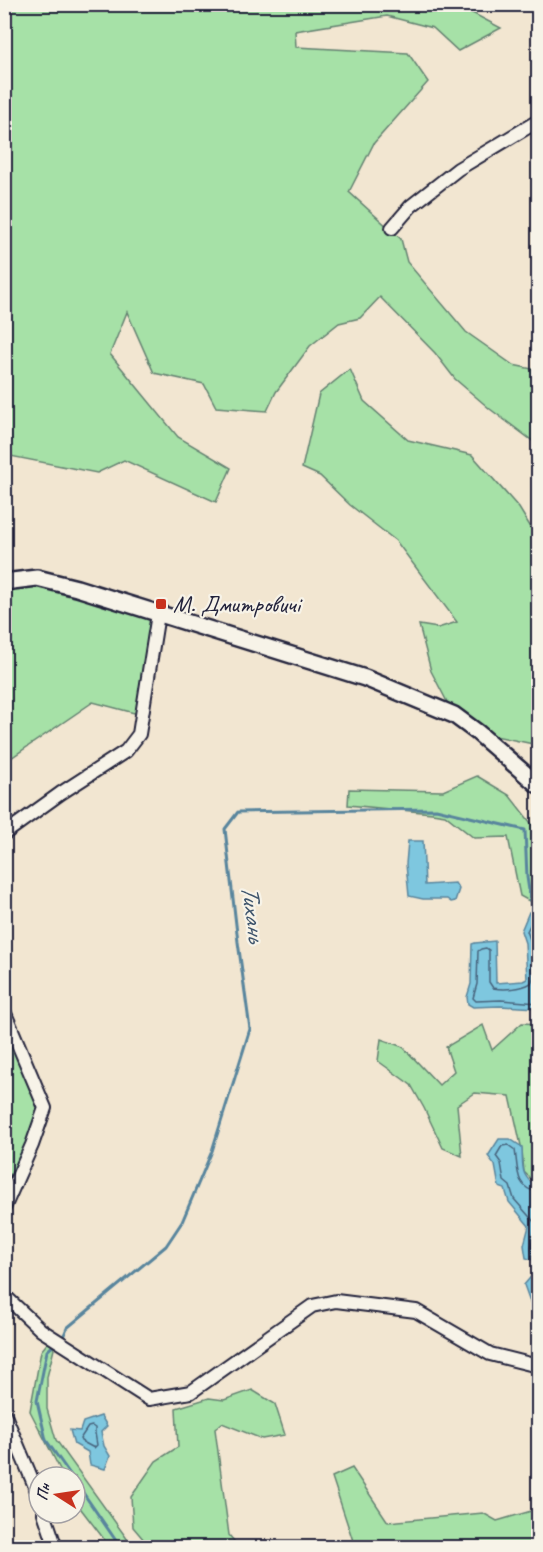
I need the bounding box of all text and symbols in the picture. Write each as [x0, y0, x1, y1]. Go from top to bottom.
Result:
place label: М. Дмитровичі [173, 589, 303, 619]
marker: М. Дмитровичі [154, 597, 168, 611]
water label: Тихань [234, 883, 274, 946]
north arrow [27, 1465, 87, 1525]
text: Пн [32, 1481, 55, 1502]

